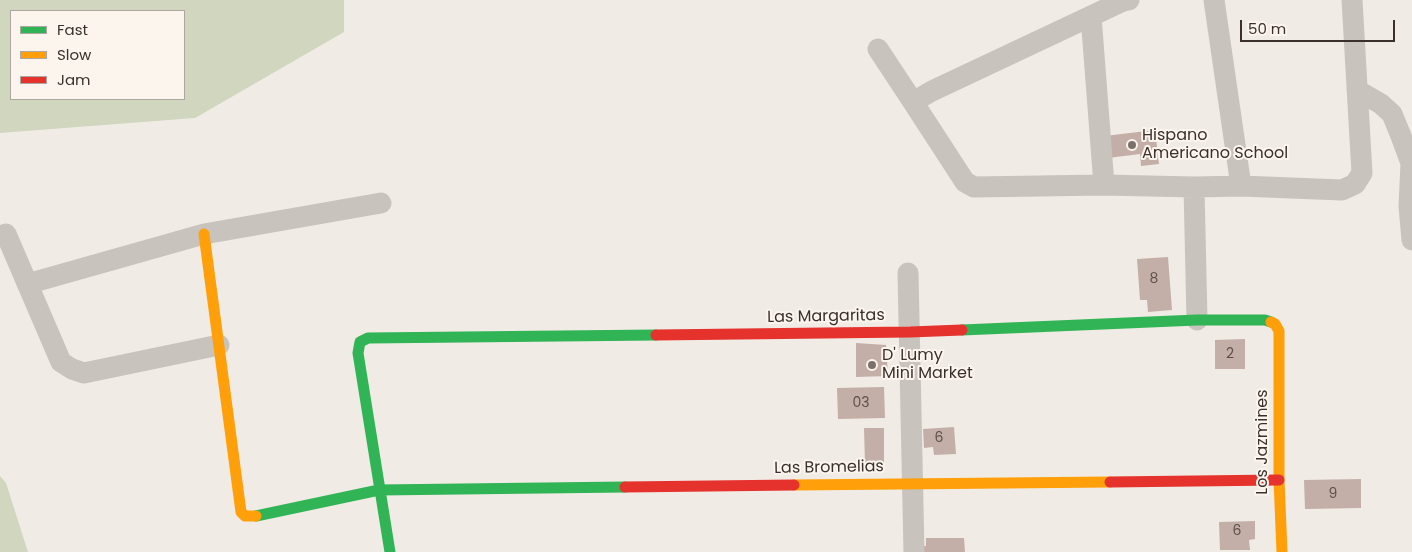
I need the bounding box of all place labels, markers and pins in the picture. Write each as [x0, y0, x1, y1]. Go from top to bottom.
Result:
place label: Hispano Americano School [1142, 126, 1288, 164]
marker: Hispano Americano School [1126, 139, 1138, 151]
place label: D' Lumy Mini Market [882, 346, 973, 384]
marker: D' Lumy Mini Market [866, 359, 878, 371]

